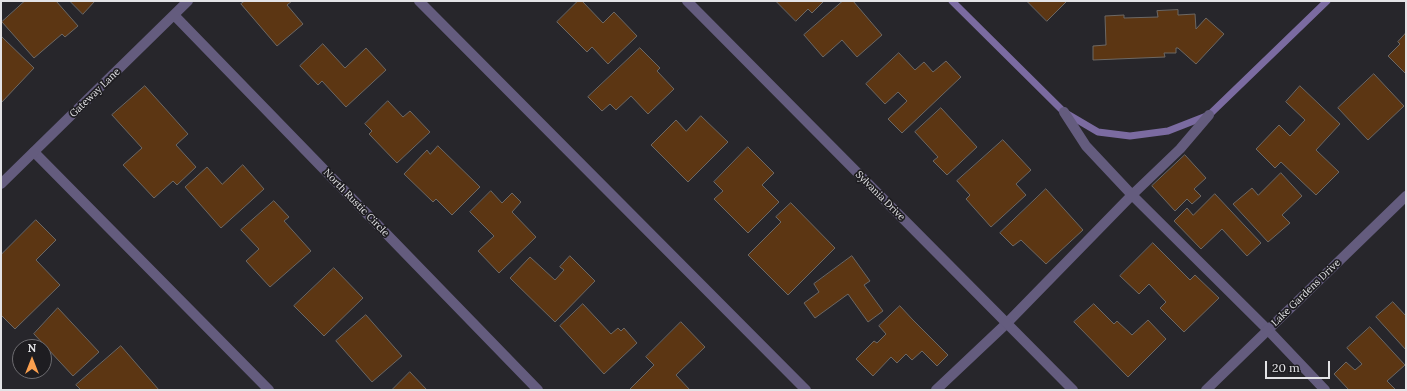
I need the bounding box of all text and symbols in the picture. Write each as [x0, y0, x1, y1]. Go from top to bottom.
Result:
street label: Gateway Lane [67, 66, 123, 120]
street label: North Rustic Circle [321, 167, 391, 239]
street label: Sylvania Drive [853, 169, 907, 223]
street label: Lake Gardens Drive [1269, 257, 1343, 329]
north arrow [12, 339, 52, 379]
text: N [28, 341, 36, 355]
scale bar [1267, 353, 1332, 379]
text: 20 m [1272, 360, 1300, 375]

